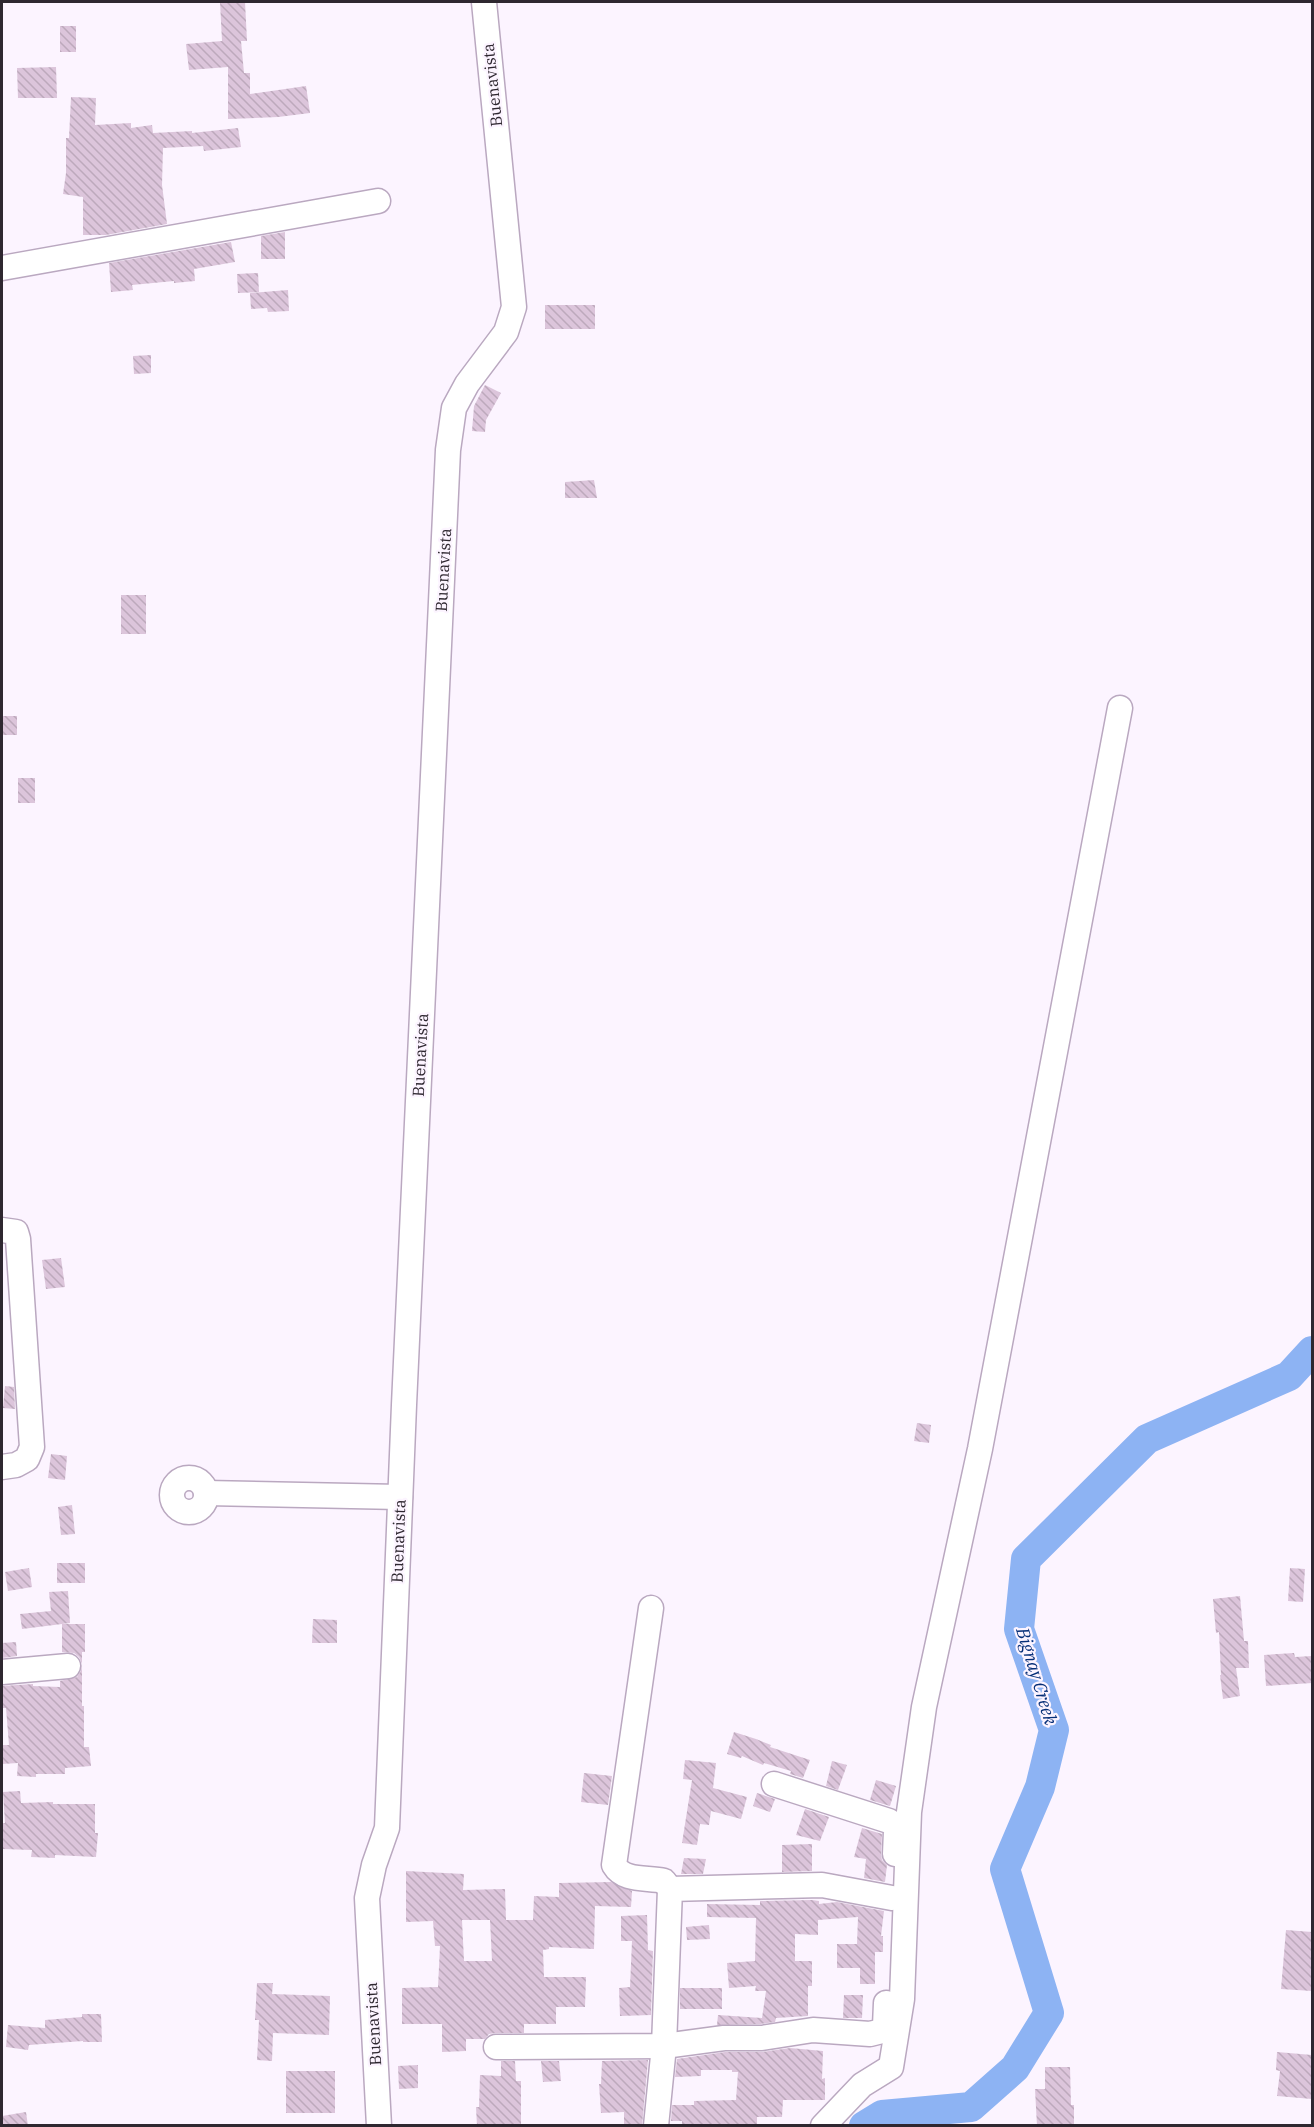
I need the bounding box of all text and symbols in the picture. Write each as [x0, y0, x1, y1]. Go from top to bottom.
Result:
street label: Buenavista [478, 42, 506, 128]
street label: Buenavista [431, 528, 455, 612]
street label: Buenavista [408, 1013, 432, 1097]
street label: Buenavista [387, 1499, 409, 1583]
water label: Bignay Creek [1011, 1624, 1063, 1728]
street label: Buenavista [361, 1982, 385, 2066]

